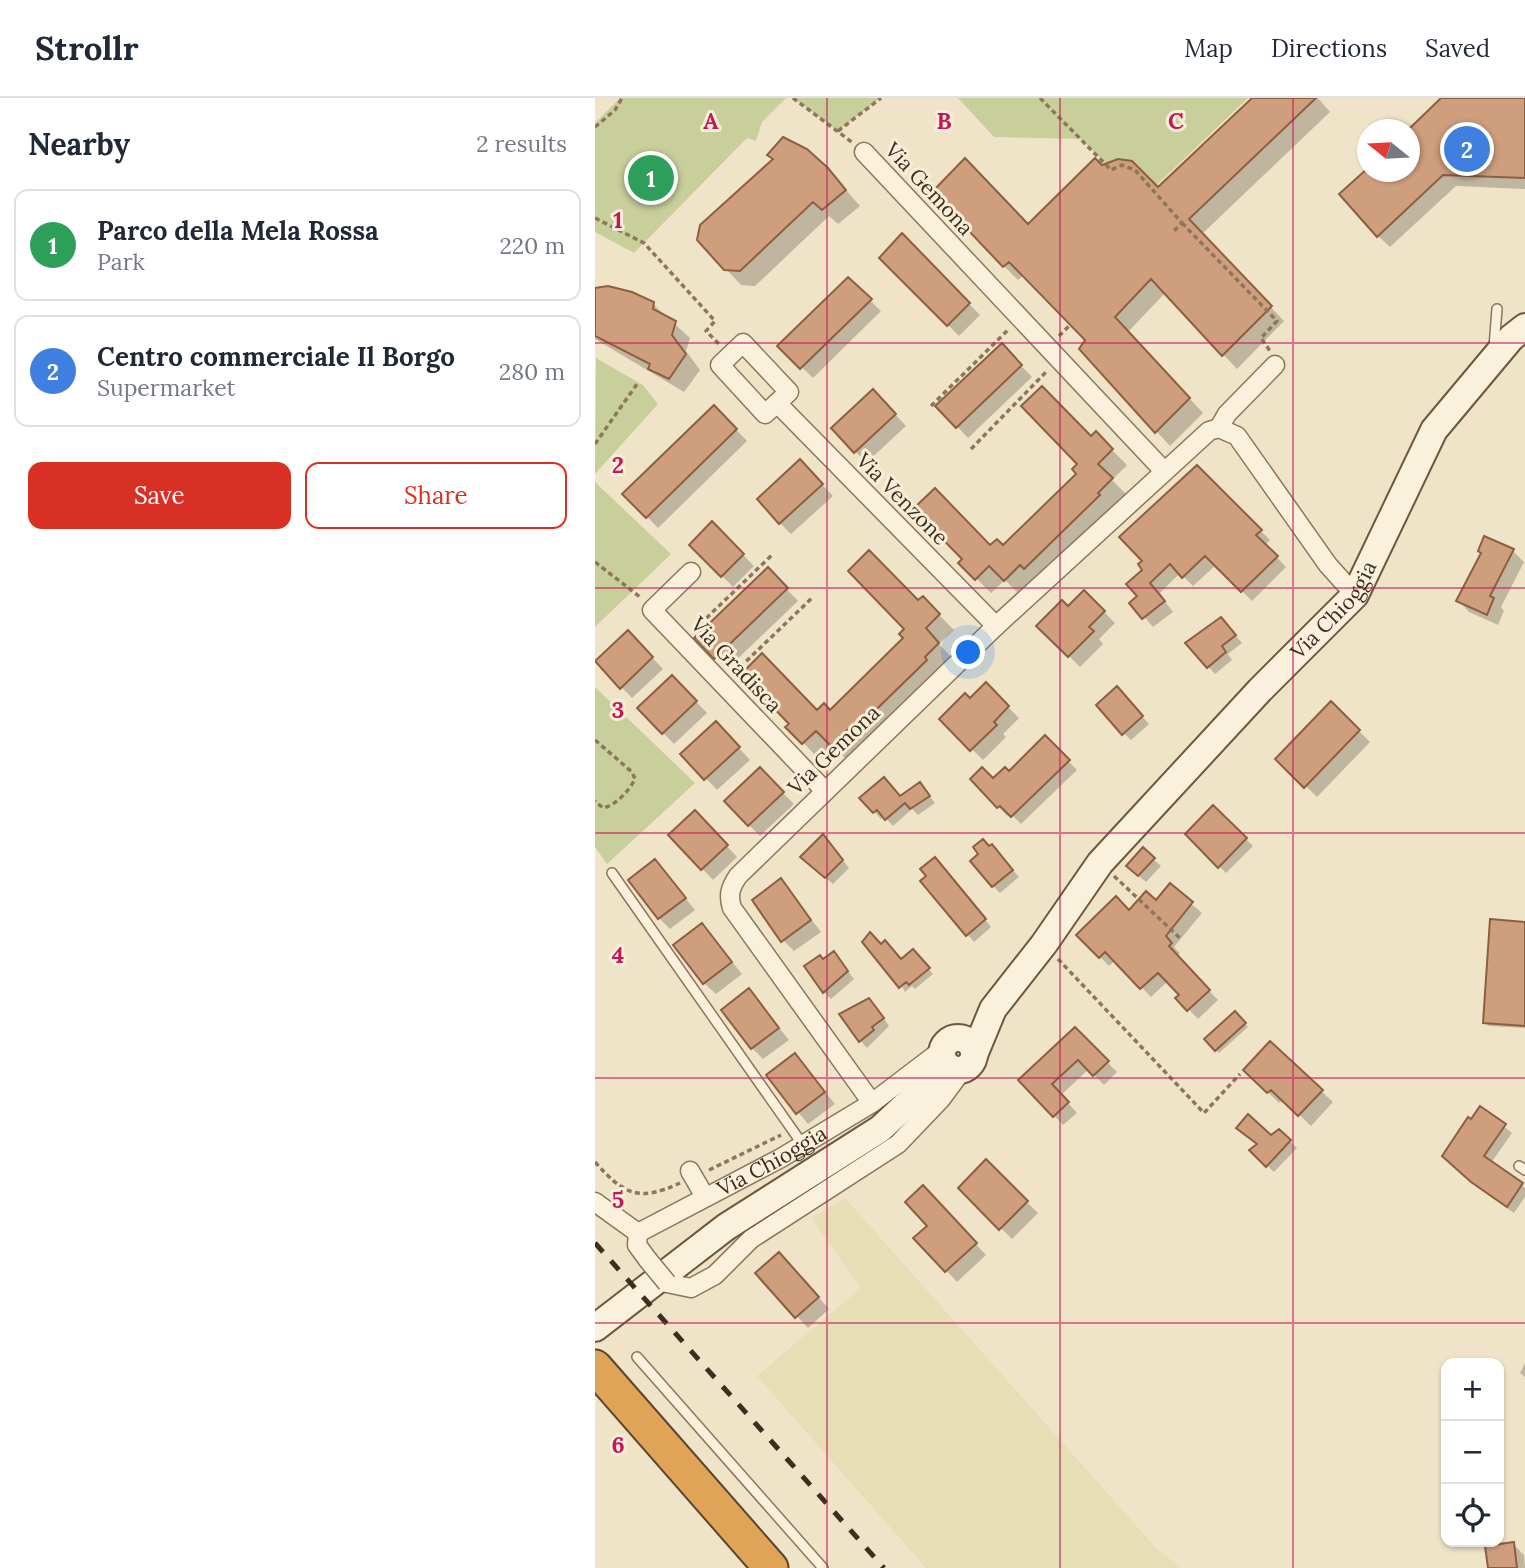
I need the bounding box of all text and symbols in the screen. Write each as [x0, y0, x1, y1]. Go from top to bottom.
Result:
text: Strollr [35, 27, 139, 69]
text: Map [1184, 33, 1233, 64]
text: Directions [1271, 33, 1387, 64]
text: Saved [1425, 33, 1490, 64]
text: A [703, 106, 719, 135]
text: B [936, 106, 952, 135]
text: C [1168, 106, 1184, 135]
north arrow [1357, 119, 1420, 182]
pin: 2 [1444, 123, 1490, 175]
text: Nearby [28, 125, 130, 163]
text: 2 results [476, 129, 567, 158]
street label: Via Gemona [879, 136, 979, 241]
pin: 1 [628, 152, 674, 204]
text: 1 [613, 205, 623, 234]
text: Parco della Mela Rossa [97, 214, 379, 247]
text: 1 [48, 231, 58, 260]
text: 220 m [499, 231, 565, 260]
text: Park [97, 247, 145, 276]
text: Centro commerciale Il Borgo [97, 340, 455, 373]
text: 2 [47, 357, 59, 386]
text: 280 m [499, 357, 565, 386]
text: Supermarket [97, 373, 235, 402]
street label: Via Venzone [850, 446, 954, 551]
text: 2 [612, 450, 624, 479]
button: Save [28, 462, 291, 529]
button: Share [305, 462, 567, 529]
street label: Via Chioggia [1284, 556, 1382, 665]
street label: Via Gradisca [684, 610, 788, 718]
your location [951, 635, 985, 669]
text: 3 [612, 695, 624, 724]
street label: Via Gemona [781, 699, 885, 801]
text: 4 [612, 940, 624, 969]
street label: Via Chioggia [711, 1119, 832, 1203]
text: 5 [612, 1185, 624, 1214]
map controls [1441, 1358, 1504, 1547]
button: + [1441, 1358, 1504, 1421]
button: − [1441, 1421, 1504, 1484]
text: 6 [611, 1430, 625, 1459]
button: locate [1441, 1484, 1504, 1547]

